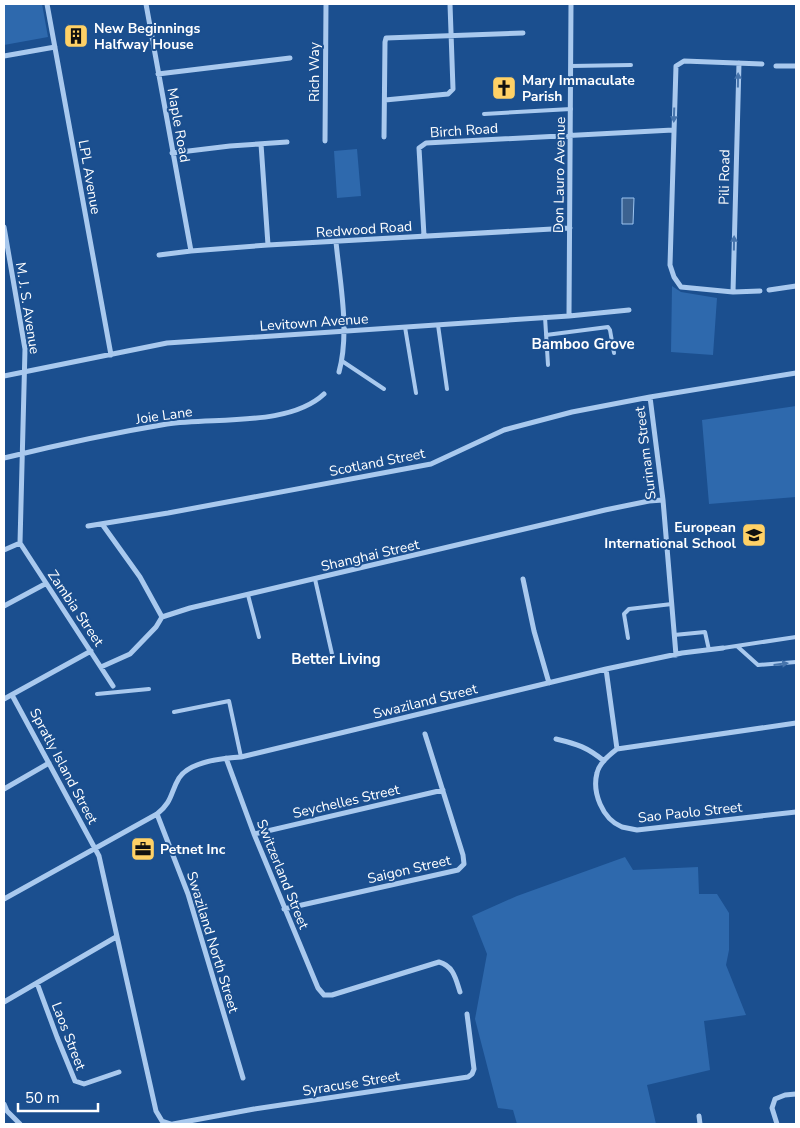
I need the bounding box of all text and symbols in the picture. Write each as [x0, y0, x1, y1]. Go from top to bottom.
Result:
place label: New Beginnings Halfway House [94, 19, 201, 54]
building icon: New Beginnings Halfway House [63, 23, 89, 49]
street label: Rich Way [305, 41, 324, 102]
place label: Mary Immaculate Parish [522, 71, 635, 106]
one-way arrow [734, 72, 742, 88]
church icon: Mary Immaculate Parish [491, 75, 517, 101]
street label: Maple Road [163, 86, 194, 164]
one-way arrow [669, 107, 677, 123]
street label: Don Lauro Avenue [549, 117, 570, 233]
street label: Birch Road [429, 119, 499, 142]
street label: LPL Avenue [74, 138, 105, 216]
street label: Pili Road [715, 149, 734, 205]
street label: Redwood Road [315, 217, 413, 242]
one-way arrow [730, 235, 738, 251]
street label: M. J. S. Avenue [11, 261, 44, 355]
street label: Levitown Avenue [259, 309, 369, 336]
district label: Bamboo Grove [531, 334, 635, 354]
street label: Joie Lane [134, 402, 194, 429]
street label: Surinam Street [630, 405, 661, 501]
street label: Scotland Street [328, 444, 427, 481]
place label: European International School [604, 518, 737, 553]
school or university icon: European International School [741, 522, 767, 548]
street label: Shanghai Street [319, 535, 421, 576]
street label: Zambia Street [43, 566, 108, 650]
district label: Better Living [291, 649, 381, 669]
one-way arrow [773, 660, 789, 668]
street label: Swaziland Street [371, 679, 479, 724]
street label: Spratly Island Street [25, 705, 102, 828]
street label: Seychelles Street [291, 780, 402, 823]
street label: Sao Paolo Street [637, 798, 743, 827]
street label: Switzerland Street [252, 817, 313, 932]
office icon: Petnet Inc [130, 836, 156, 862]
place label: Petnet Inc [160, 840, 226, 859]
street label: Saigon Street [366, 851, 453, 888]
street label: Swaziland North Street [182, 869, 243, 1015]
street label: Laos Street [47, 999, 90, 1073]
street label: Syracuse Street [301, 1066, 401, 1101]
scale bar [18, 1080, 98, 1112]
text: 50 m [25, 1088, 60, 1108]

